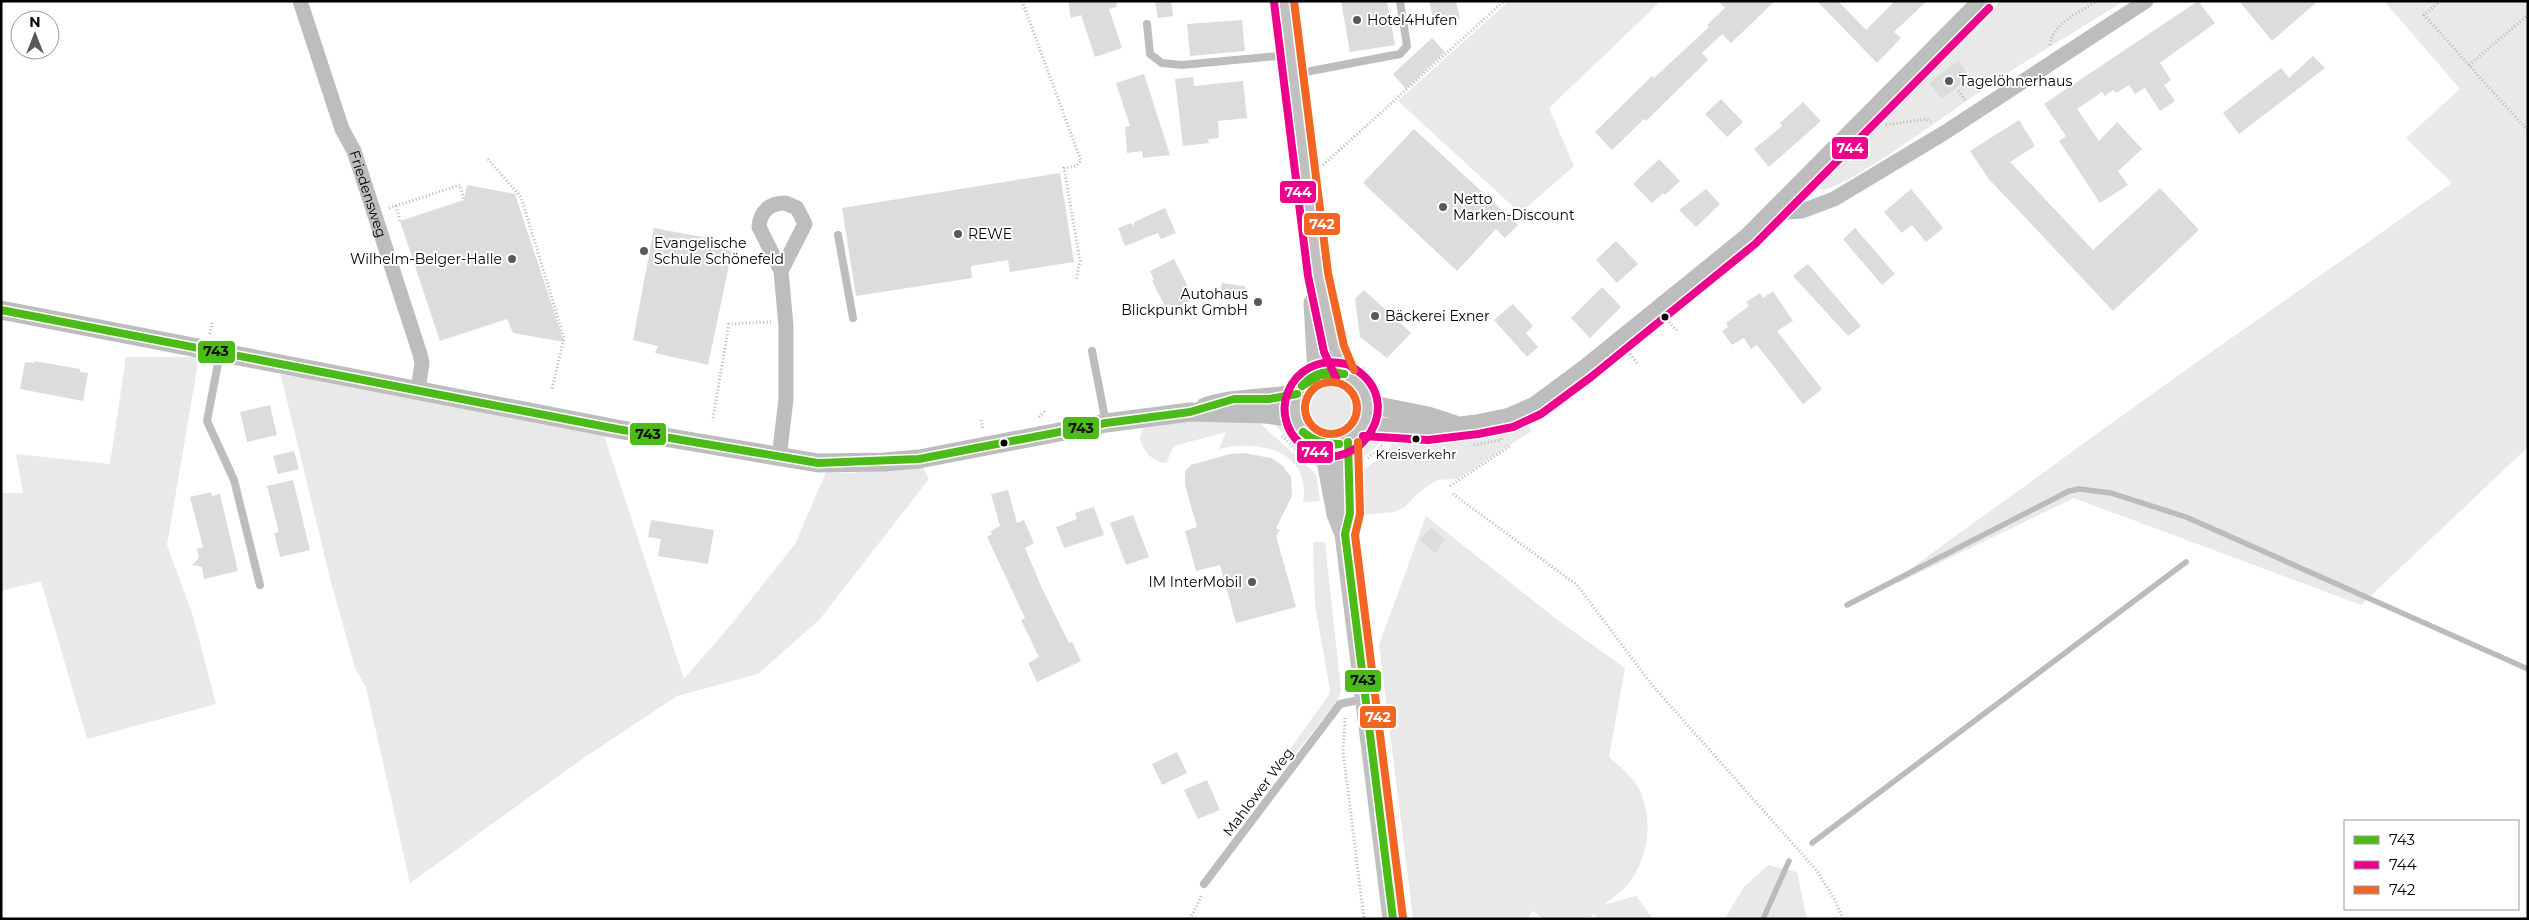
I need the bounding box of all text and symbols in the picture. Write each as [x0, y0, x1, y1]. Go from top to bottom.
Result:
north arrow [10, 10, 60, 60]
place label: Hotel4Hufen [1367, 11, 1457, 29]
text: N [29, 13, 41, 31]
marker: Hotel4Hufen [1351, 14, 1363, 26]
place label: Tagelöhnerhaus [1959, 72, 2073, 90]
marker: Tagelöhnerhaus [1943, 75, 1955, 87]
line badge: 744 [1831, 136, 1869, 160]
text: 744 [1836, 139, 1864, 157]
street label: Friedensweg [345, 148, 391, 240]
line badge: 744 [1279, 180, 1317, 204]
text: 744 [1284, 183, 1312, 201]
place label: Netto Marken-Discount [1453, 190, 1575, 224]
marker: Netto Marken-Discount [1437, 201, 1449, 213]
line badge: 742 [1303, 212, 1341, 236]
text: 742 [1309, 215, 1335, 233]
place label: REWE [968, 225, 1012, 243]
marker: REWE [952, 228, 964, 240]
place label: Evangelische Schule Schönefeld [654, 234, 784, 268]
marker: Evangelische Schule Schönefeld [638, 245, 650, 257]
place label: Wilhelm-Belger-Halle [350, 250, 502, 268]
marker: Wilhelm-Belger-Halle [506, 253, 518, 265]
place label: Autohaus Blickpunkt GmbH [1121, 285, 1248, 319]
marker: Autohaus Blickpunkt GmbH [1252, 296, 1264, 308]
place label: Bäckerei Exner [1385, 307, 1490, 325]
marker: Bäckerei Exner [1369, 310, 1381, 322]
unlabelled marker [1660, 312, 1670, 322]
line badge: 743 [197, 340, 236, 364]
text: 743 [203, 342, 229, 360]
line badge: 743 [1062, 416, 1100, 440]
text: 743 [1068, 419, 1094, 437]
line badge: 743 [629, 422, 667, 446]
text: 743 [635, 425, 661, 443]
marker: Kreisverkehr [1411, 434, 1421, 444]
unlabelled marker [999, 438, 1009, 448]
line badge: 744 [1296, 440, 1334, 464]
text: 744 [1301, 443, 1329, 461]
place label: Kreisverkehr [1376, 446, 1456, 462]
place label: IM InterMobil [1149, 573, 1242, 591]
marker: IM InterMobil [1246, 576, 1258, 588]
line badge: 743 [1344, 669, 1382, 693]
text: 743 [1350, 671, 1376, 689]
line badge: 742 [1359, 705, 1397, 729]
text: 742 [1365, 708, 1391, 726]
street label: Mahlower Weg [1219, 744, 1297, 840]
legend [2344, 820, 2519, 910]
text: 743 [2389, 830, 2415, 849]
text: 744 [2389, 855, 2417, 874]
text: 742 [2389, 880, 2415, 899]

